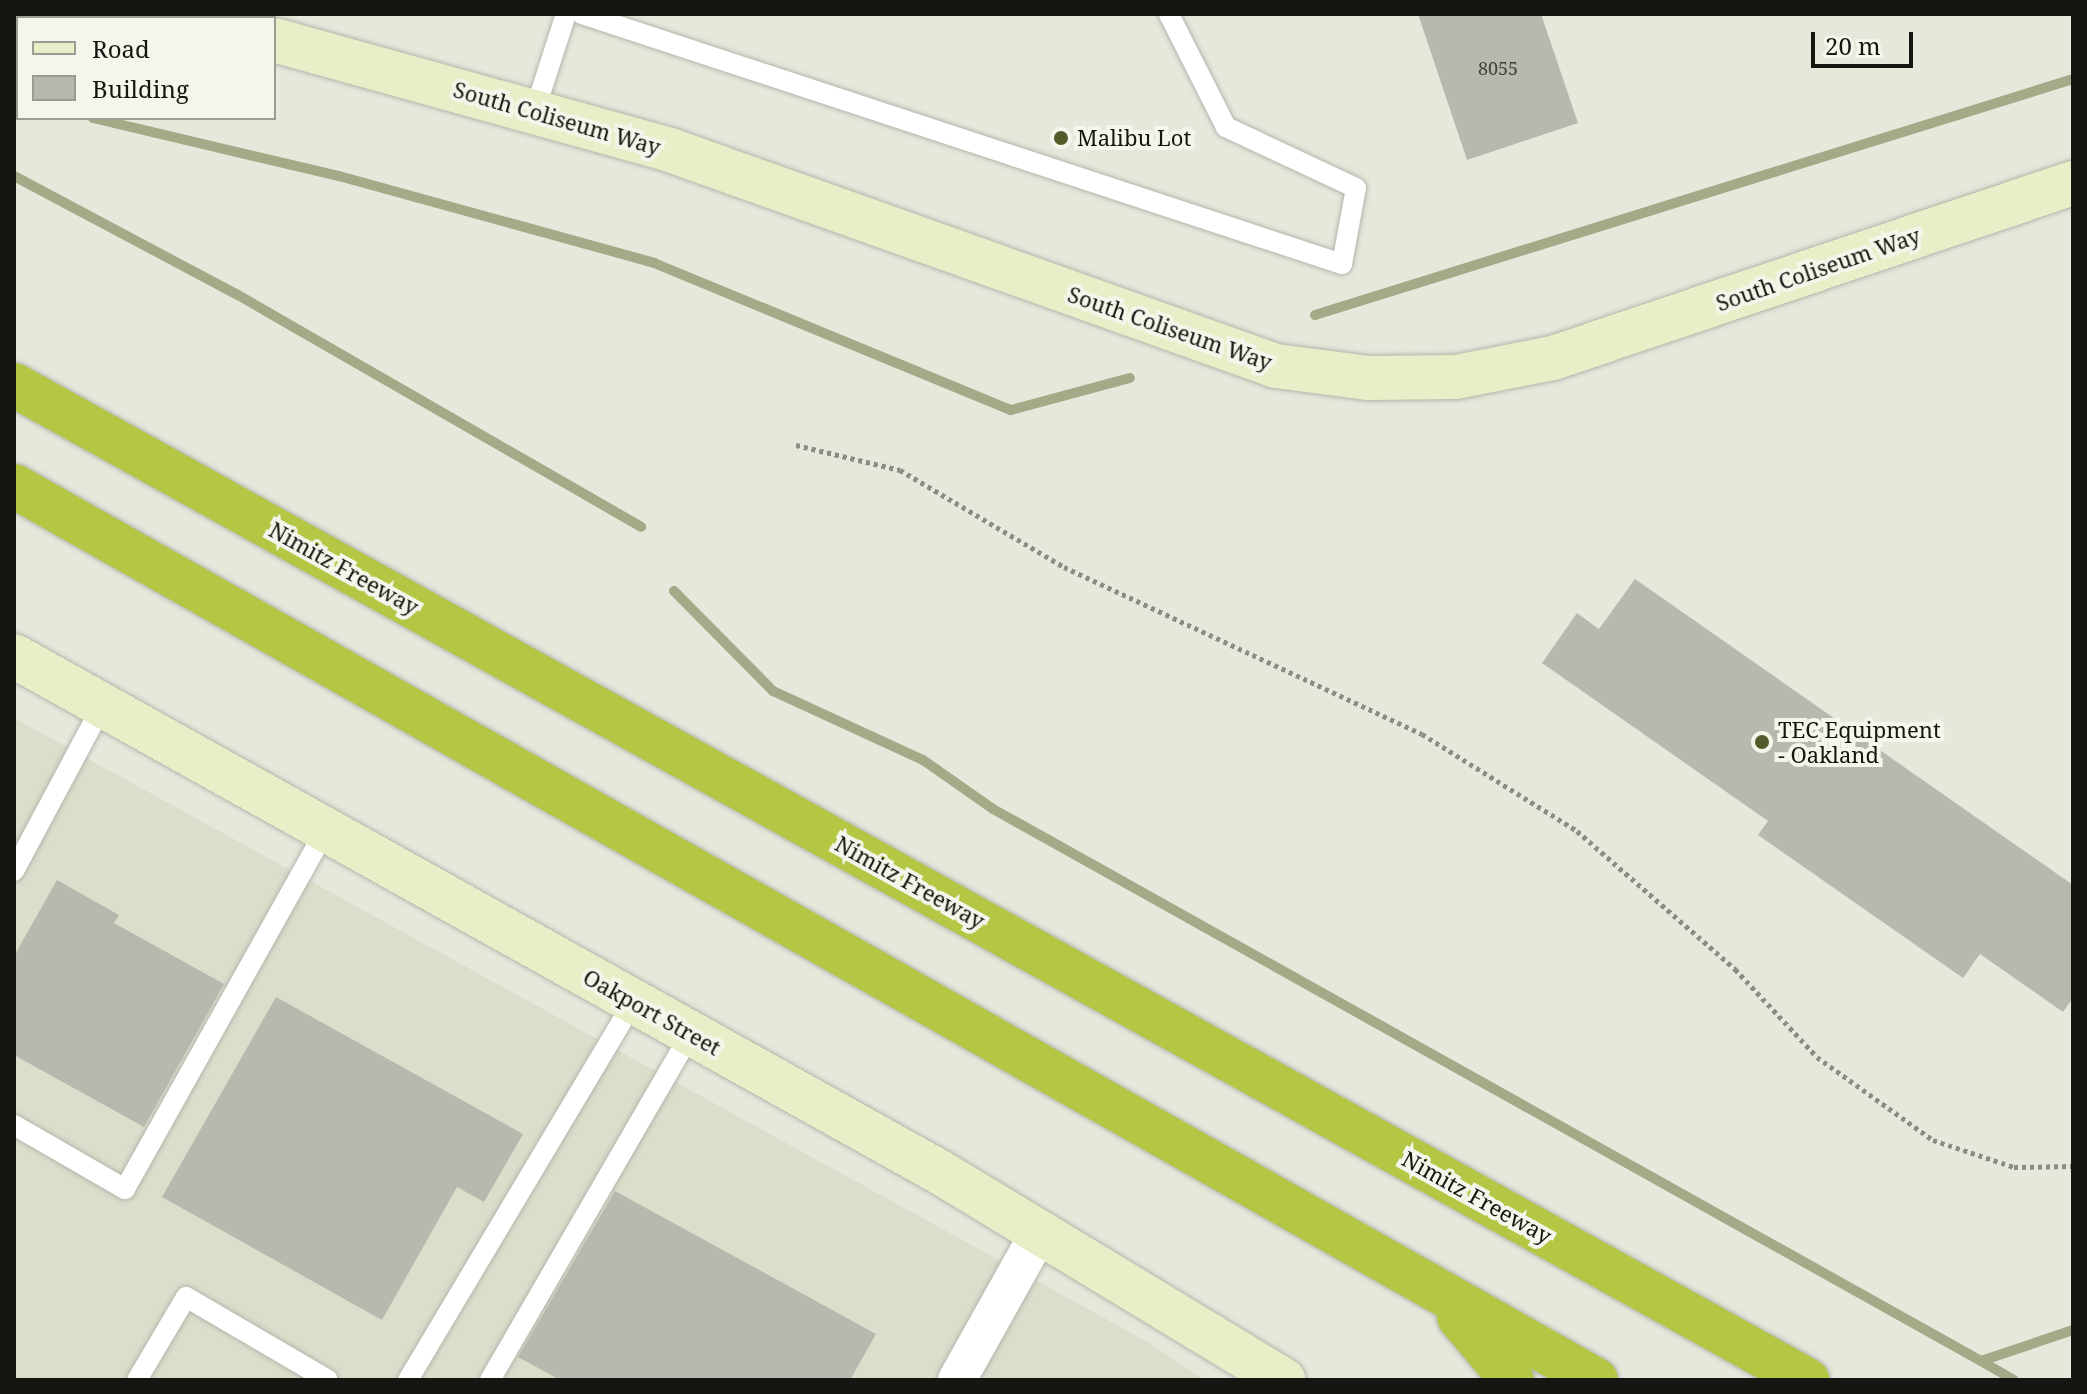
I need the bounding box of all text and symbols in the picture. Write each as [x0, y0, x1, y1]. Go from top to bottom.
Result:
legend [16, 16, 276, 120]
scale bar [1815, 16, 1917, 66]
text: 20 m [1825, 29, 1881, 62]
text: Road [92, 32, 150, 65]
house number: 8055 [1478, 57, 1518, 79]
text: Building [92, 72, 189, 105]
street label: South Coliseum Way [450, 76, 664, 160]
place label: Malibu Lot [1077, 125, 1191, 151]
marker: Malibu Lot [1052, 129, 1070, 147]
street label: South Coliseum Way [1712, 222, 1924, 316]
street label: South Coliseum Way [1064, 281, 1276, 375]
street label: Nimitz Freeway [265, 516, 423, 620]
place label: TEC Equipment - Oakland [1778, 716, 1941, 768]
marker: TEC Equipment - Oakland [1753, 733, 1771, 751]
street label: Nimitz Freeway [831, 830, 989, 934]
street label: Oakport Street [579, 963, 725, 1061]
street label: Nimitz Freeway [1398, 1145, 1556, 1249]

